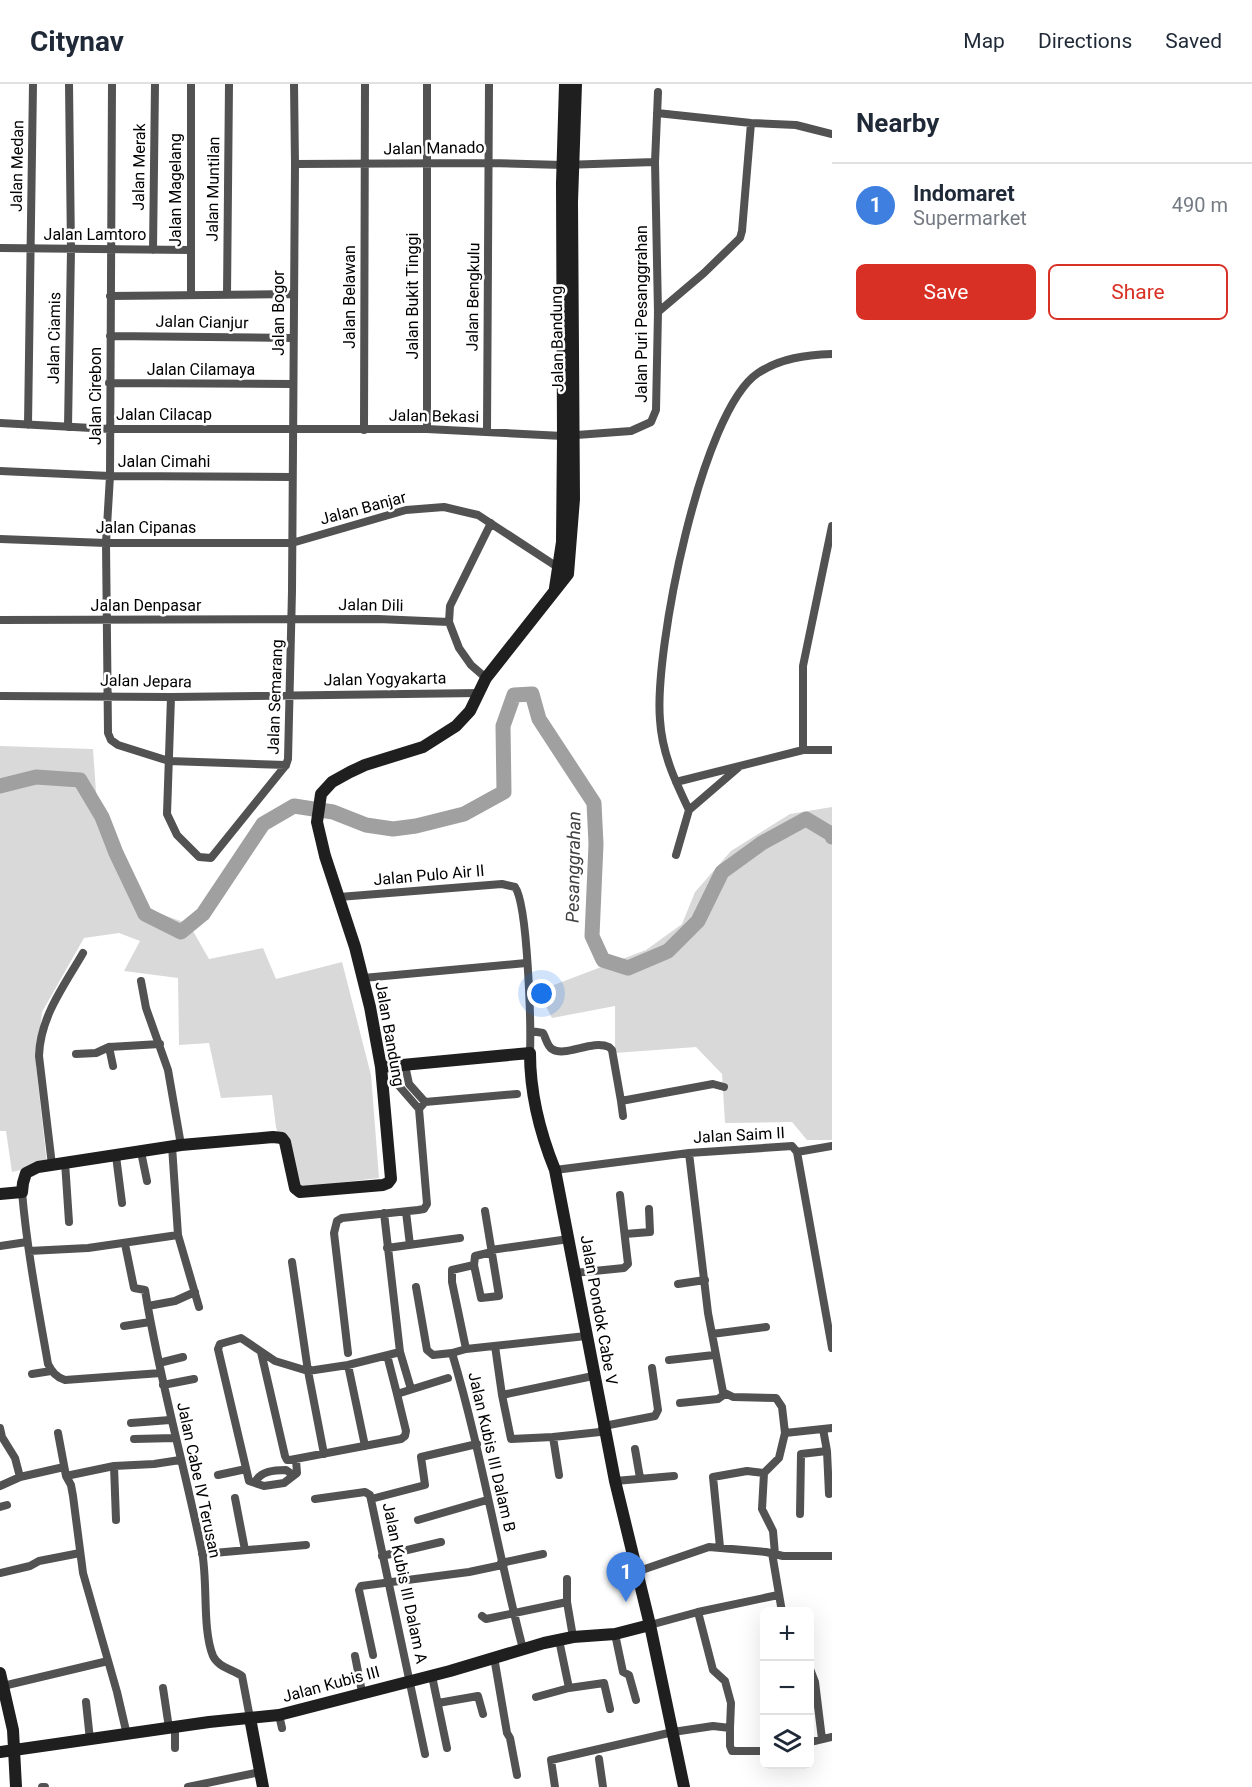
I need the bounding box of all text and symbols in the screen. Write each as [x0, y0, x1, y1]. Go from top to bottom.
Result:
text: Citynav [30, 25, 124, 58]
text: Map [963, 29, 1005, 53]
text: Directions [1038, 29, 1132, 53]
text: Saved [1165, 29, 1222, 53]
text: Nearby [856, 108, 939, 138]
street label: Jalan Medan [7, 120, 27, 212]
street label: Jalan Merak [129, 122, 149, 211]
street label: Jalan Magelang [166, 133, 185, 247]
street label: Jalan Muntilan [203, 136, 223, 242]
street label: Jalan Manado [383, 138, 485, 158]
text: Indomaret [913, 181, 1015, 206]
text: 1 [870, 193, 881, 217]
text: 490 m [1172, 193, 1228, 217]
text: Supermarket [913, 206, 1027, 230]
street label: Jalan Lamtoro [44, 225, 146, 244]
street label: Jalan Puri Pesanggrahan [632, 225, 651, 403]
street label: Jalan Bukit Tinggi [403, 233, 422, 359]
street label: Jalan Bengkulu [463, 242, 483, 352]
street label: Jalan Belawan [340, 245, 359, 349]
button: Save [856, 264, 1036, 320]
button: Share [1048, 264, 1228, 320]
street label: Jalan Bogor [269, 270, 288, 356]
street label: Jalan Bandung [547, 286, 567, 392]
street label: Jalan Ciamis [44, 292, 64, 384]
street label: Jalan Cianjur [155, 312, 249, 332]
street label: Jalan Cirebon [86, 347, 105, 445]
street label: Jalan Cilamaya [147, 360, 255, 379]
street label: Jalan Cilacap [116, 405, 212, 424]
street label: Jalan Bekasi [389, 406, 479, 426]
street label: Jalan Cimahi [118, 452, 210, 471]
street label: Jalan Banjar [318, 487, 409, 529]
street label: Jalan Cipanas [96, 518, 196, 537]
street label: Jalan Dili [338, 595, 404, 615]
street label: Jalan Denpasar [91, 596, 202, 615]
street label: Jalan Semarang [263, 639, 287, 755]
street label: Jalan Yogyakarta [323, 668, 447, 690]
street label: Jalan Jepara [100, 671, 192, 691]
water label: Pesanggrahan [562, 811, 584, 923]
street label: Jalan Pulo Air II [373, 861, 485, 889]
your location [527, 979, 556, 1008]
street label: Jalan Bandung [371, 980, 409, 1088]
street label: Jalan Saim II [693, 1123, 785, 1147]
street label: Jalan Pondok Cabe V [576, 1234, 622, 1386]
street label: Jalan Kubis III Dalam B [464, 1370, 520, 1534]
street label: Jalan Cabe IV Terusan [173, 1400, 225, 1560]
street label: Jalan Kubis III Dalam A [379, 1501, 431, 1666]
pin: 1 [606, 1552, 646, 1602]
map controls [760, 1607, 814, 1769]
button: + [760, 1607, 814, 1661]
button: − [760, 1661, 814, 1715]
street label: Jalan Kubis III [280, 1662, 382, 1706]
button: layers [760, 1715, 814, 1769]

